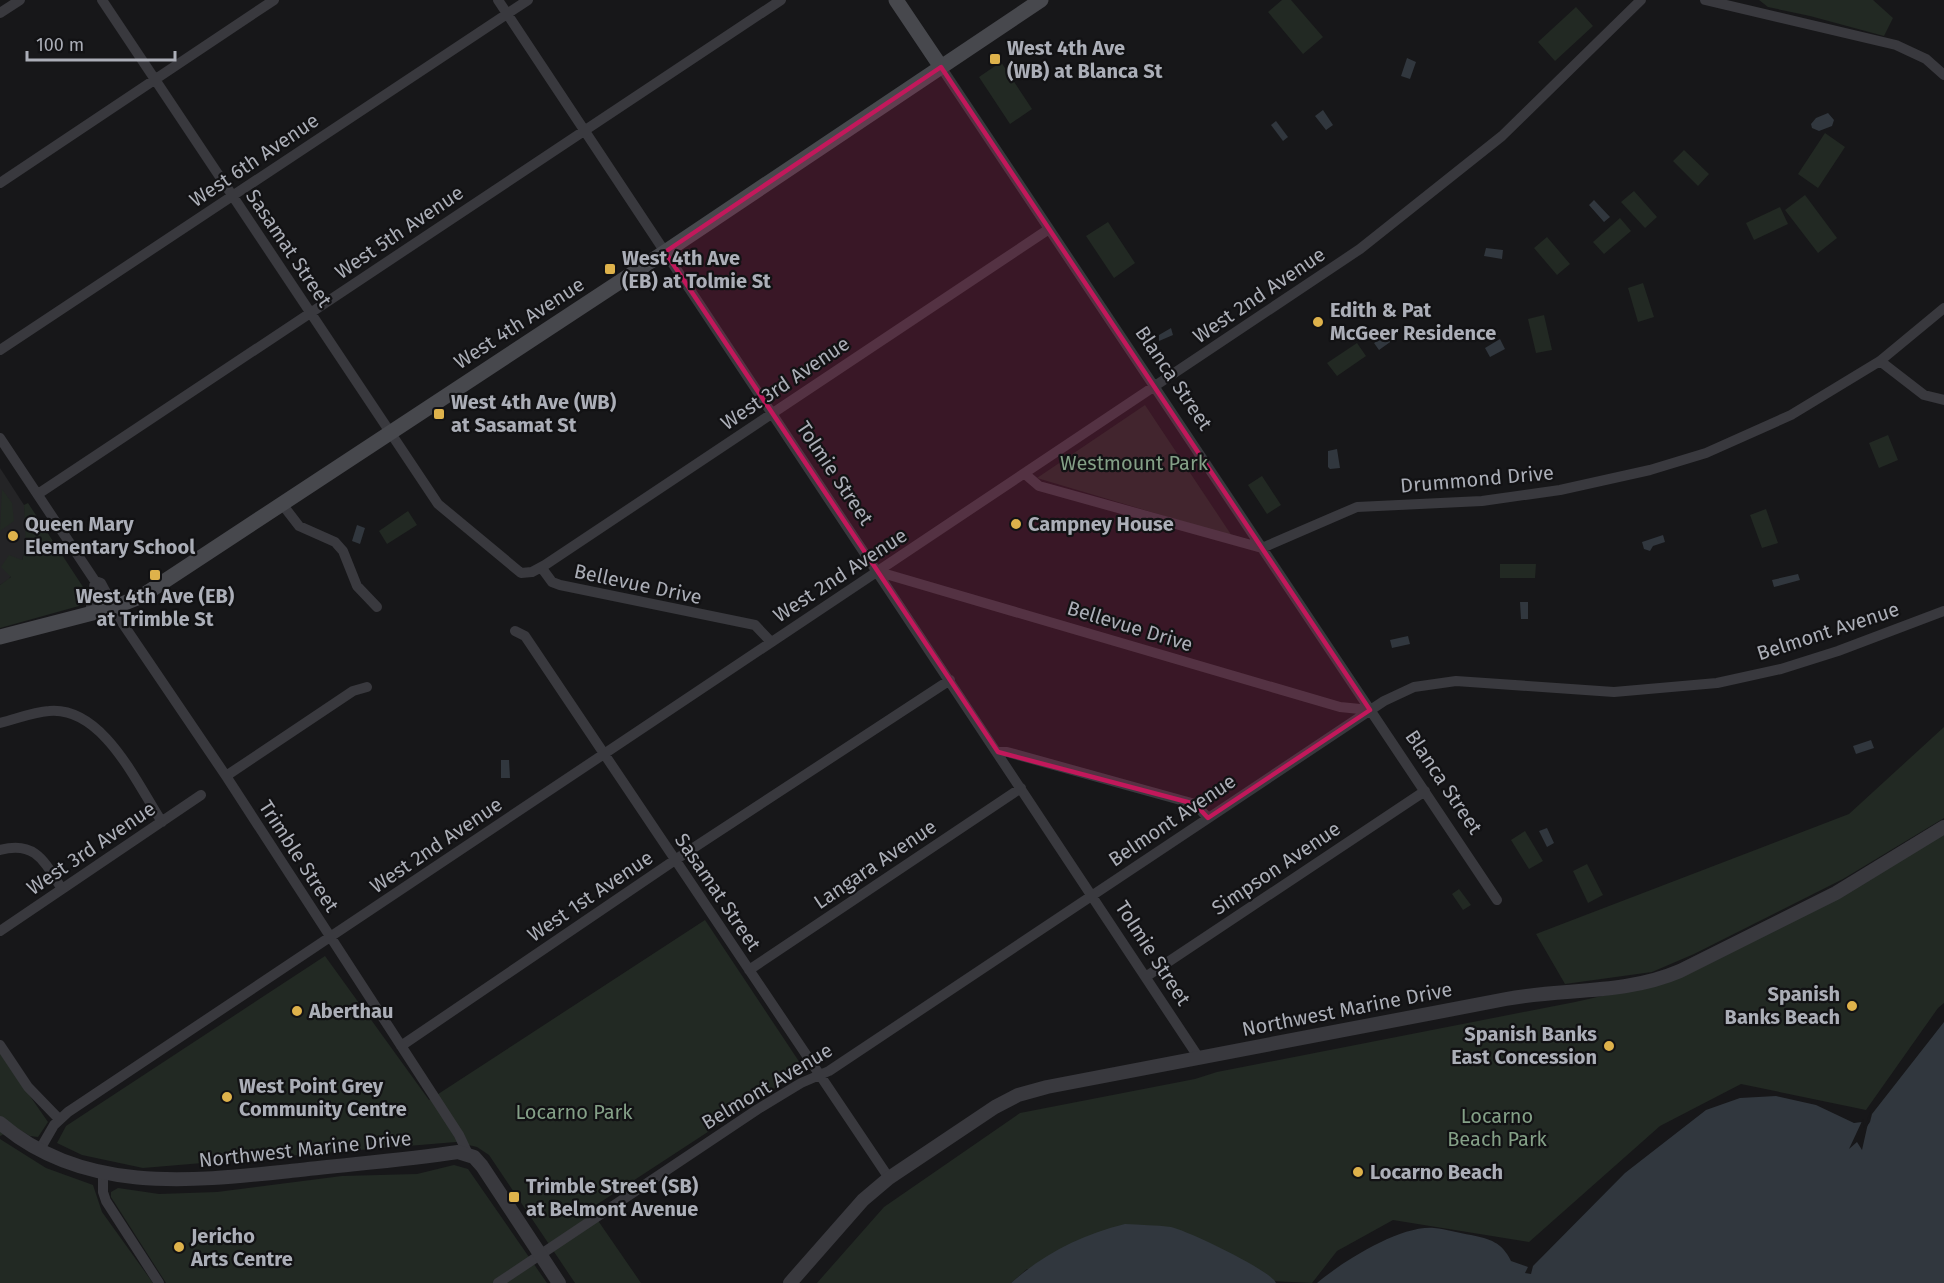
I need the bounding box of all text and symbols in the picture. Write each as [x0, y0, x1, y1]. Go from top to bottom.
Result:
scale bar [27, 24, 176, 62]
text: 100 m [36, 34, 84, 56]
place label: West 4th Ave (WB) at Blanca St [1007, 36, 1163, 83]
marker: West 4th Ave (WB) at Blanca St [988, 52, 1002, 66]
street label: West 6th Avenue [185, 108, 323, 212]
street label: West 5th Avenue [330, 180, 468, 284]
street label: Sasamat Street [241, 185, 338, 312]
street label: West 2nd Avenue [1188, 242, 1330, 348]
place label: West 4th Ave (EB) at Tolmie St [622, 246, 771, 293]
marker: West 4th Ave (EB) at Tolmie St [603, 262, 617, 276]
street label: West 4th Avenue [449, 272, 589, 374]
place label: Edith & Pat McGeer Residence [1330, 298, 1496, 345]
marker: Edith & Pat McGeer Residence [1311, 315, 1325, 329]
street label: Blanca Street [1130, 321, 1218, 435]
street label: West 3rd Avenue [716, 331, 854, 435]
place label: West 4th Ave (WB) at Sasamat St [451, 390, 617, 437]
marker: West 4th Ave (WB) at Sasamat St [432, 407, 446, 421]
street label: Tolmie Street [791, 417, 879, 530]
park label: Westmount Park [1060, 451, 1209, 475]
street label: Drummond Drive [1399, 460, 1555, 498]
place label: Queen Mary Elementary School [25, 512, 195, 559]
place label: Campney House [1028, 512, 1174, 536]
marker: Campney House [1009, 517, 1023, 531]
street label: West 2nd Avenue [769, 523, 911, 627]
marker: Queen Mary Elementary School [6, 529, 20, 543]
street label: Bellevue Drive [572, 559, 704, 609]
marker: West 4th Ave (EB) at Trimble St [148, 568, 162, 582]
place label: West 4th Ave (EB) at Trimble St [76, 584, 235, 631]
street label: Bellevue Drive [1064, 596, 1196, 656]
street label: Belmont Avenue [1754, 597, 1902, 665]
street label: Blanca Street [1400, 725, 1488, 839]
street label: Belmont Avenue [1104, 769, 1240, 871]
street label: West 2nd Avenue [365, 792, 507, 898]
street label: West 3rd Avenue [22, 796, 160, 900]
street label: Trimble Street [254, 796, 344, 917]
street label: Langara Avenue [809, 814, 941, 914]
street label: Simpson Avenue [1207, 816, 1345, 920]
street label: Sasamat Street [670, 829, 767, 956]
street label: West 1st Avenue [523, 845, 657, 947]
street label: Tolmie Street [1110, 896, 1196, 1011]
street label: Northwest Marine Drive [1240, 977, 1454, 1041]
place label: Spanish Banks Beach [1725, 982, 1840, 1029]
place label: Aberthau [308, 999, 393, 1023]
marker: Spanish Banks Beach [1845, 999, 1859, 1013]
marker: Aberthau [290, 1004, 304, 1018]
place label: Spanish Banks East Concession [1451, 1022, 1597, 1069]
street label: Belmont Avenue [697, 1038, 837, 1134]
marker: Spanish Banks East Concession [1602, 1039, 1616, 1053]
place label: West Point Grey Community Centre [239, 1074, 407, 1121]
marker: West Point Grey Community Centre [220, 1090, 234, 1104]
park label: Locarno Park [515, 1100, 633, 1124]
park label: Locarno Beach Park [1447, 1104, 1548, 1151]
street label: Northwest Marine Drive [197, 1126, 413, 1172]
place label: Locarno Beach [1370, 1160, 1503, 1184]
marker: Locarno Beach [1351, 1165, 1365, 1179]
place label: Trimble Street (SB) at Belmont Avenue [526, 1174, 699, 1221]
marker: Trimble Street (SB) at Belmont Avenue [507, 1190, 521, 1204]
place label: Jericho Arts Centre [190, 1224, 293, 1271]
marker: Jericho Arts Centre [172, 1240, 186, 1254]

